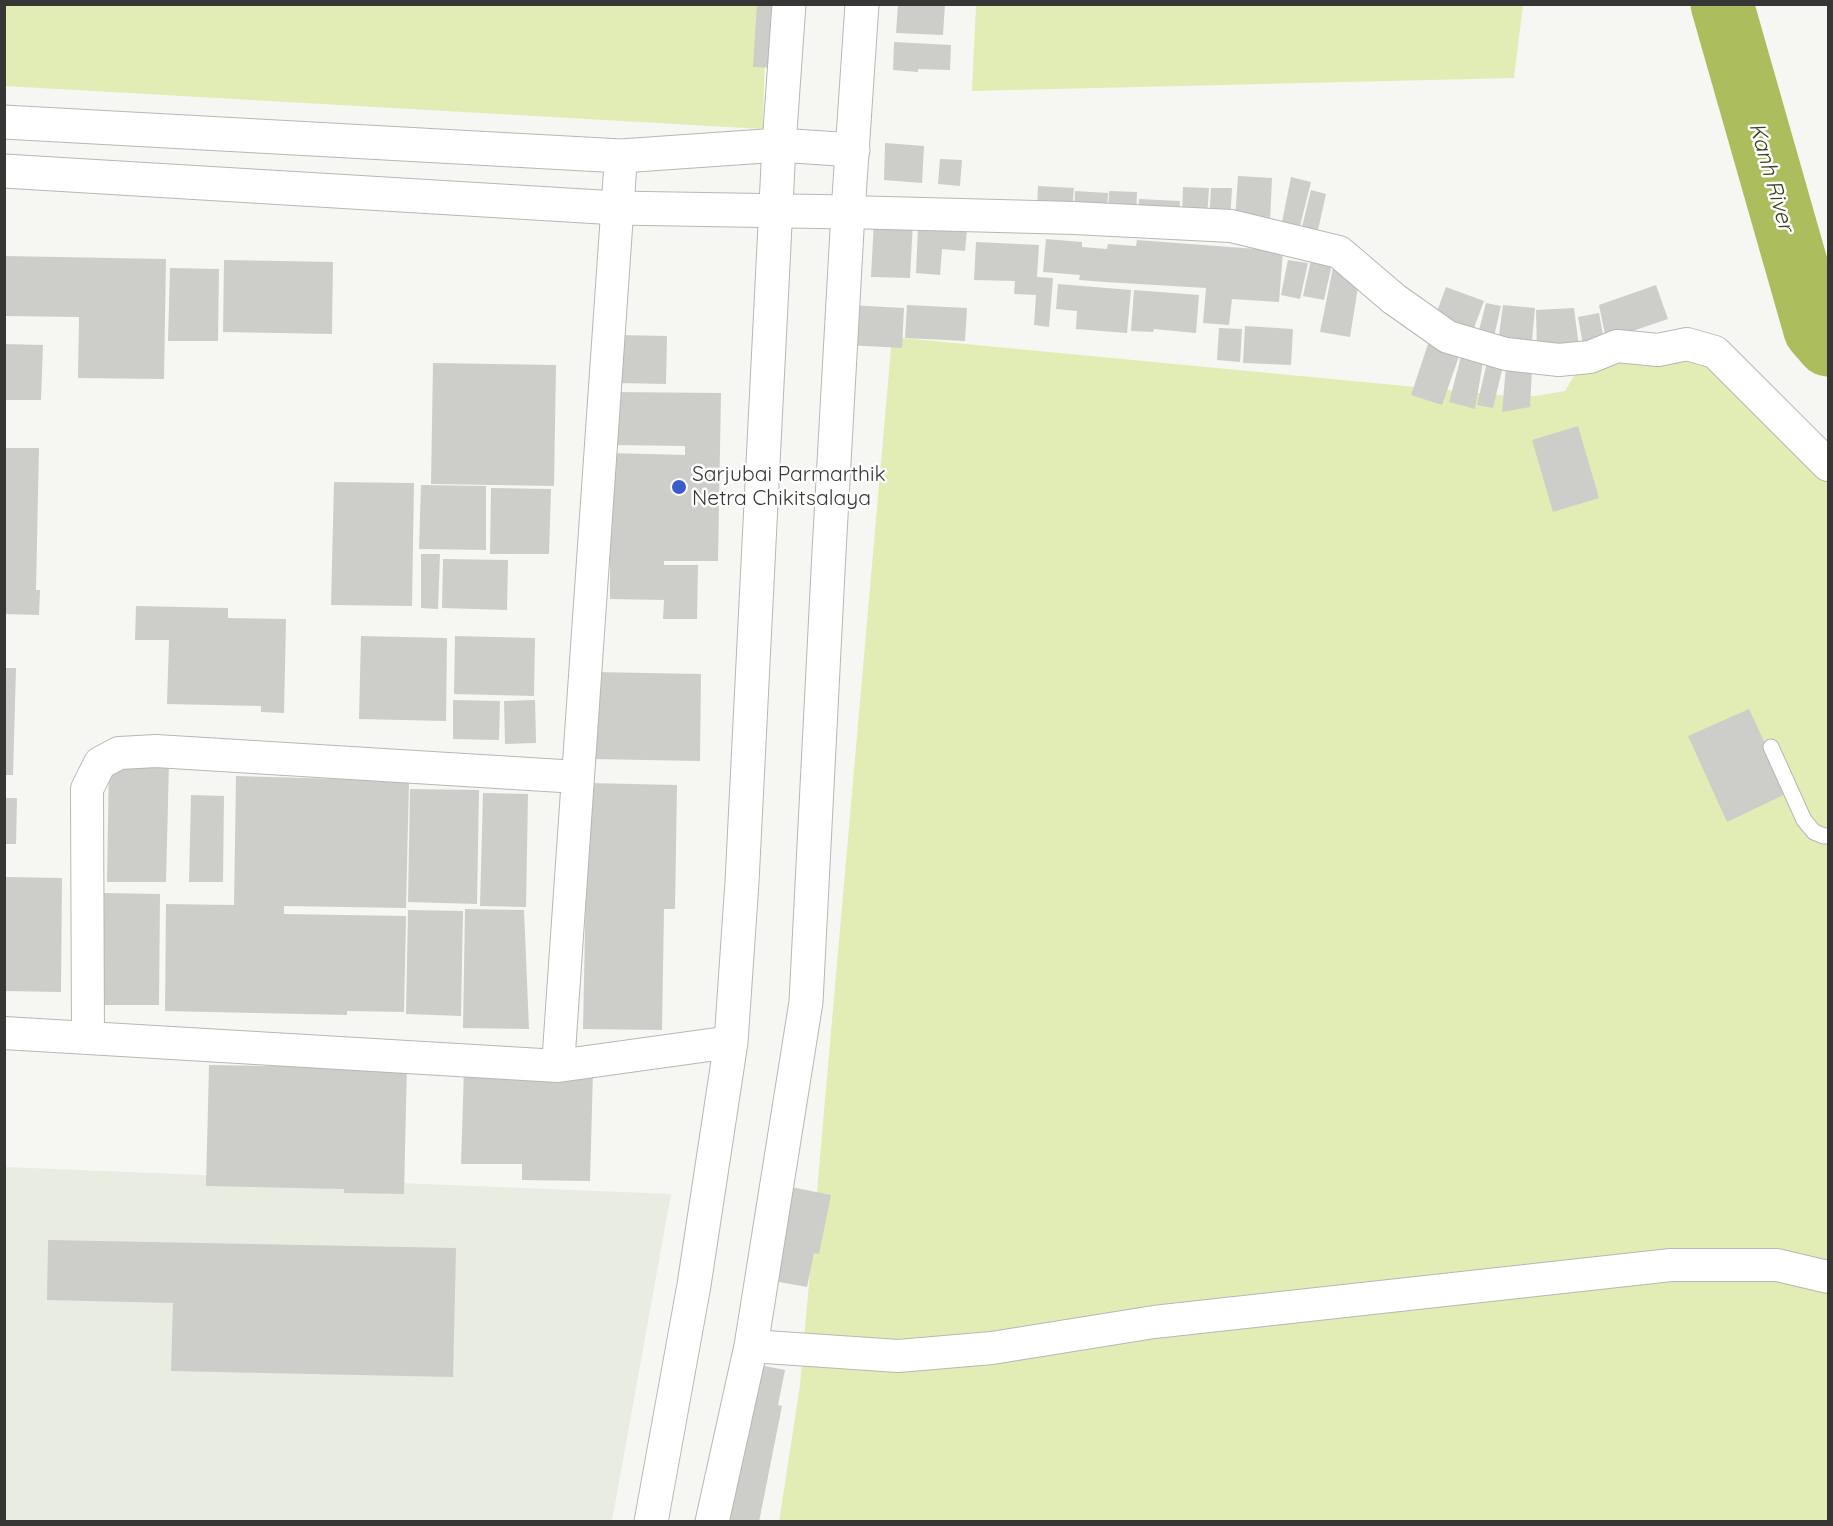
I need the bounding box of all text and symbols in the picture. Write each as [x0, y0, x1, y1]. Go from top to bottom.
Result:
water label: Kanh River [1743, 120, 1799, 234]
place label: Sarjubai Parmarthik Netra Chikitsalaya [692, 462, 886, 512]
marker: Sarjubai Parmarthik Netra Chikitsalaya [670, 478, 688, 496]

